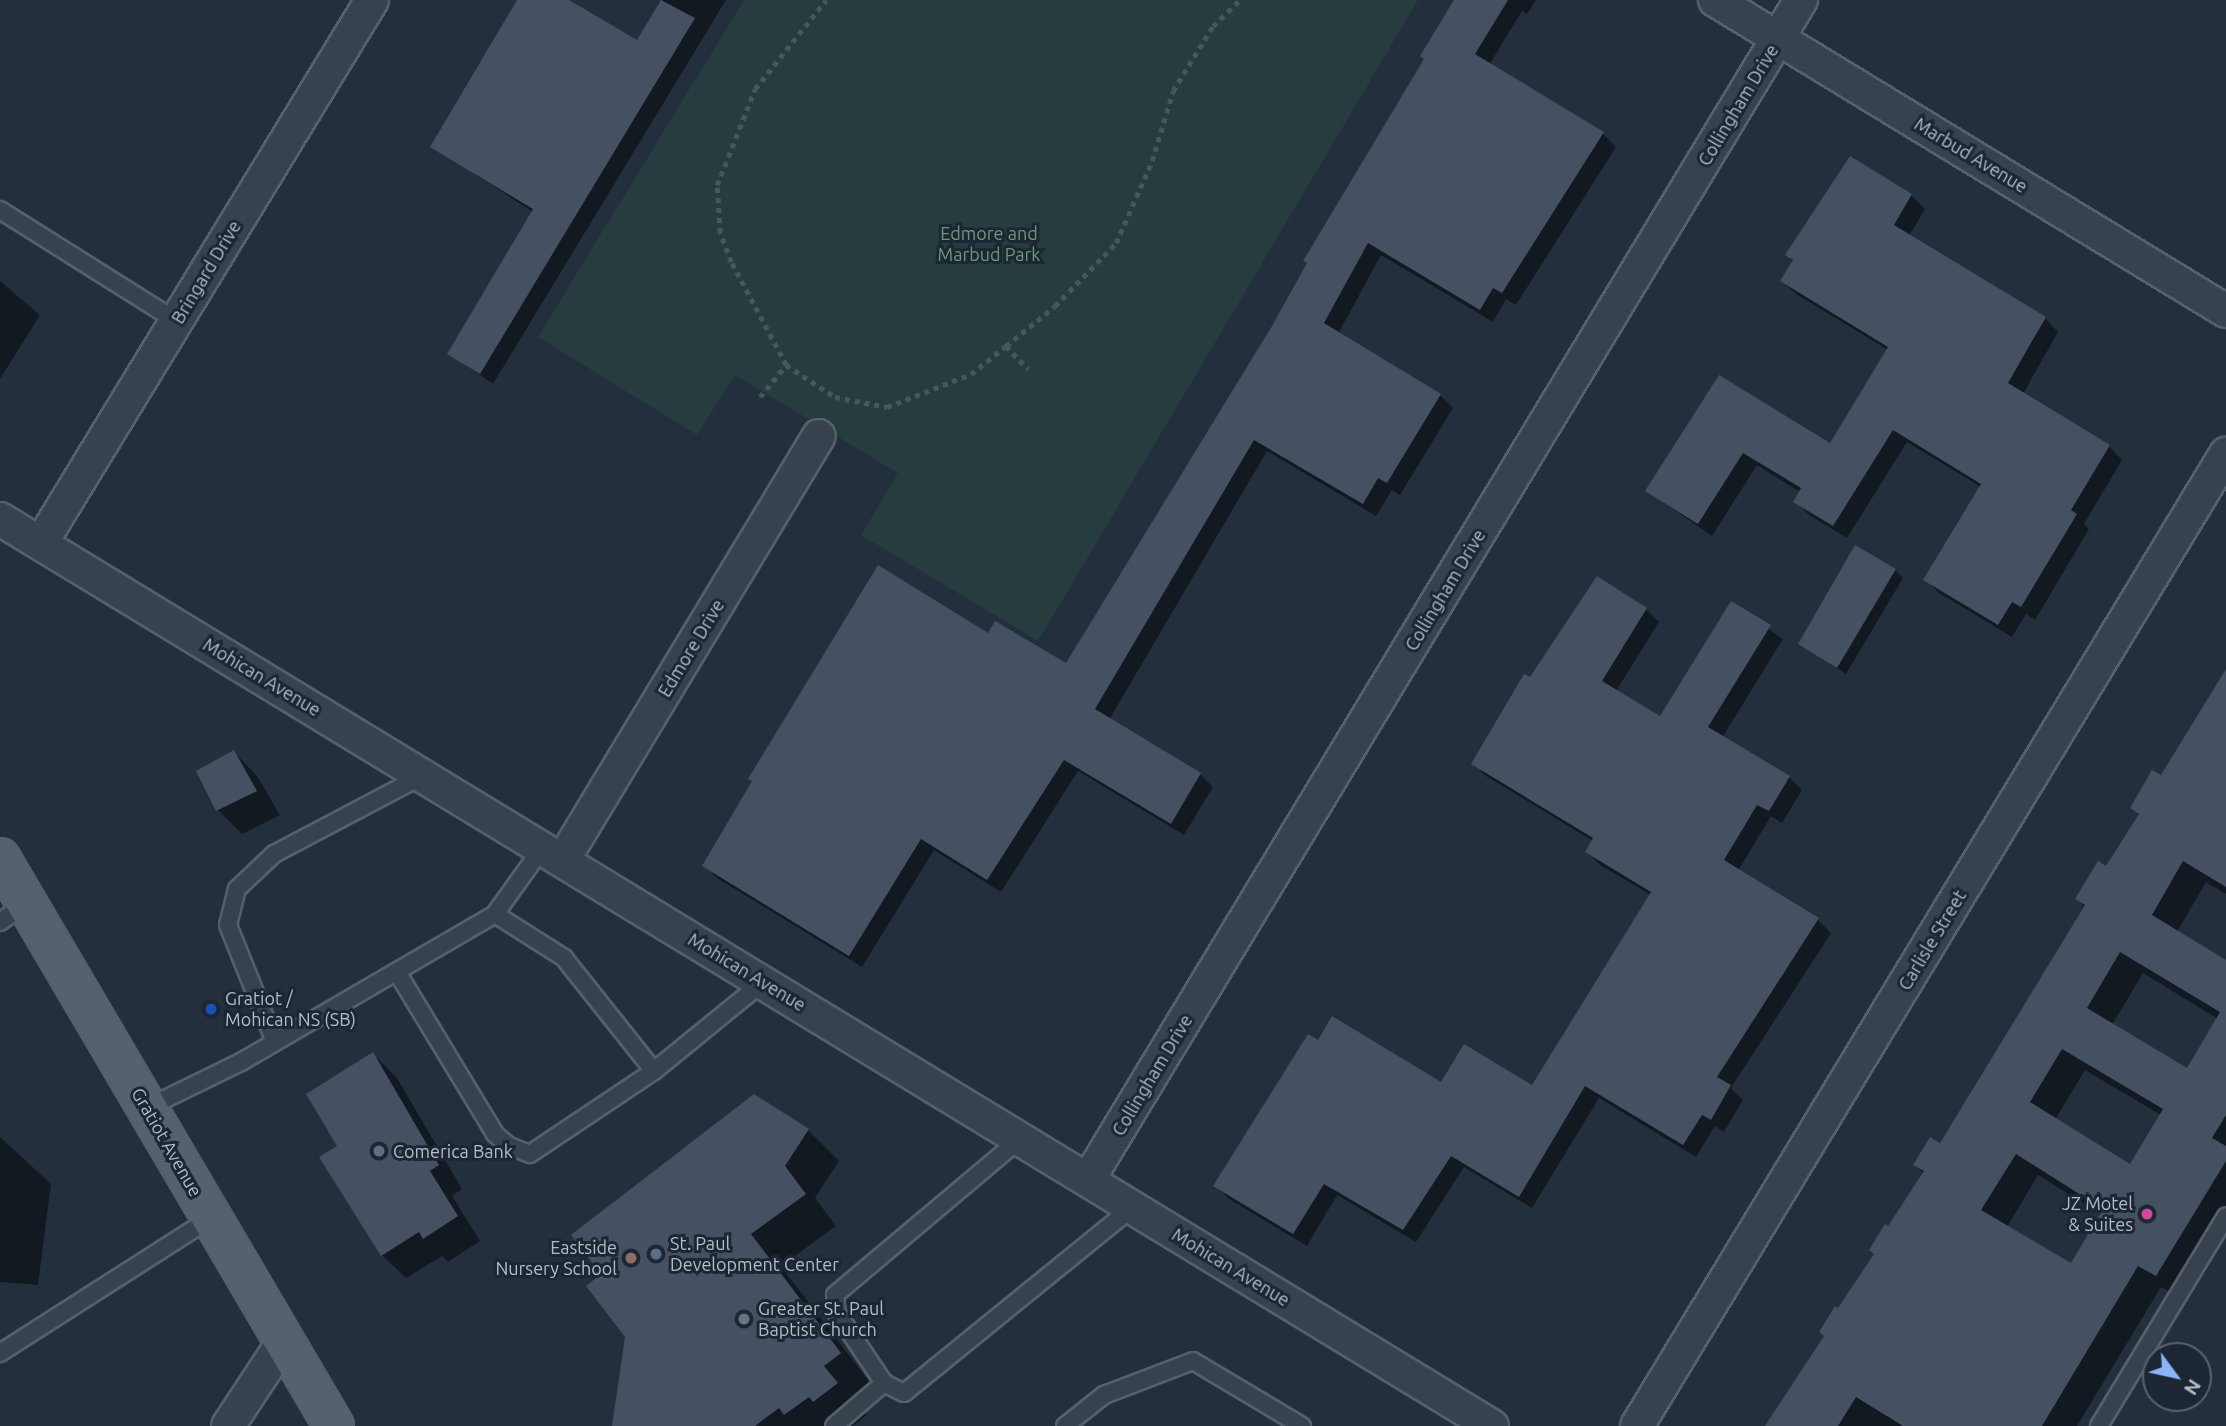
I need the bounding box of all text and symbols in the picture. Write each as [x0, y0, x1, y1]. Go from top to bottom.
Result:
street label: Collingham Drive [1693, 40, 1783, 170]
street label: Marbud Avenue [1911, 113, 2031, 197]
street label: Bringard Drive [167, 217, 245, 327]
park label: Edmore and Marbud Park [938, 223, 1040, 266]
street label: Collingham Drive [1400, 525, 1490, 655]
street label: Edmore Drive [653, 595, 729, 701]
street label: Mohican Avenue [199, 633, 325, 721]
street label: Carlisle Street [1894, 886, 1970, 994]
street label: Mohican Avenue [684, 928, 810, 1016]
place label: Gratiot / Mohican NS (SB) [225, 988, 356, 1030]
marker: Gratiot / Mohican NS (SB) [203, 1001, 219, 1017]
street label: Collingham Drive [1107, 1010, 1197, 1140]
street label: Gratiot Avenue [127, 1084, 207, 1200]
place label: Comerica Bank [393, 1140, 513, 1162]
marker: Comerica Bank [371, 1143, 387, 1159]
place label: JZ Motel & Suites [2062, 1193, 2133, 1236]
marker: JZ Motel & Suites [2139, 1206, 2155, 1222]
street label: Mohican Avenue [1168, 1223, 1294, 1311]
place label: St. Paul Development Center [670, 1233, 839, 1276]
place label: Eastside Nursery School [495, 1237, 617, 1280]
marker: St. Paul Development Center [648, 1246, 664, 1262]
marker: Eastside Nursery School [623, 1250, 639, 1266]
place label: Greater St. Paul Baptist Church [758, 1298, 884, 1340]
marker: Greater St. Paul Baptist Church [736, 1311, 752, 1327]
north arrow [2142, 1342, 2212, 1412]
text: N [2180, 1375, 2206, 1399]

